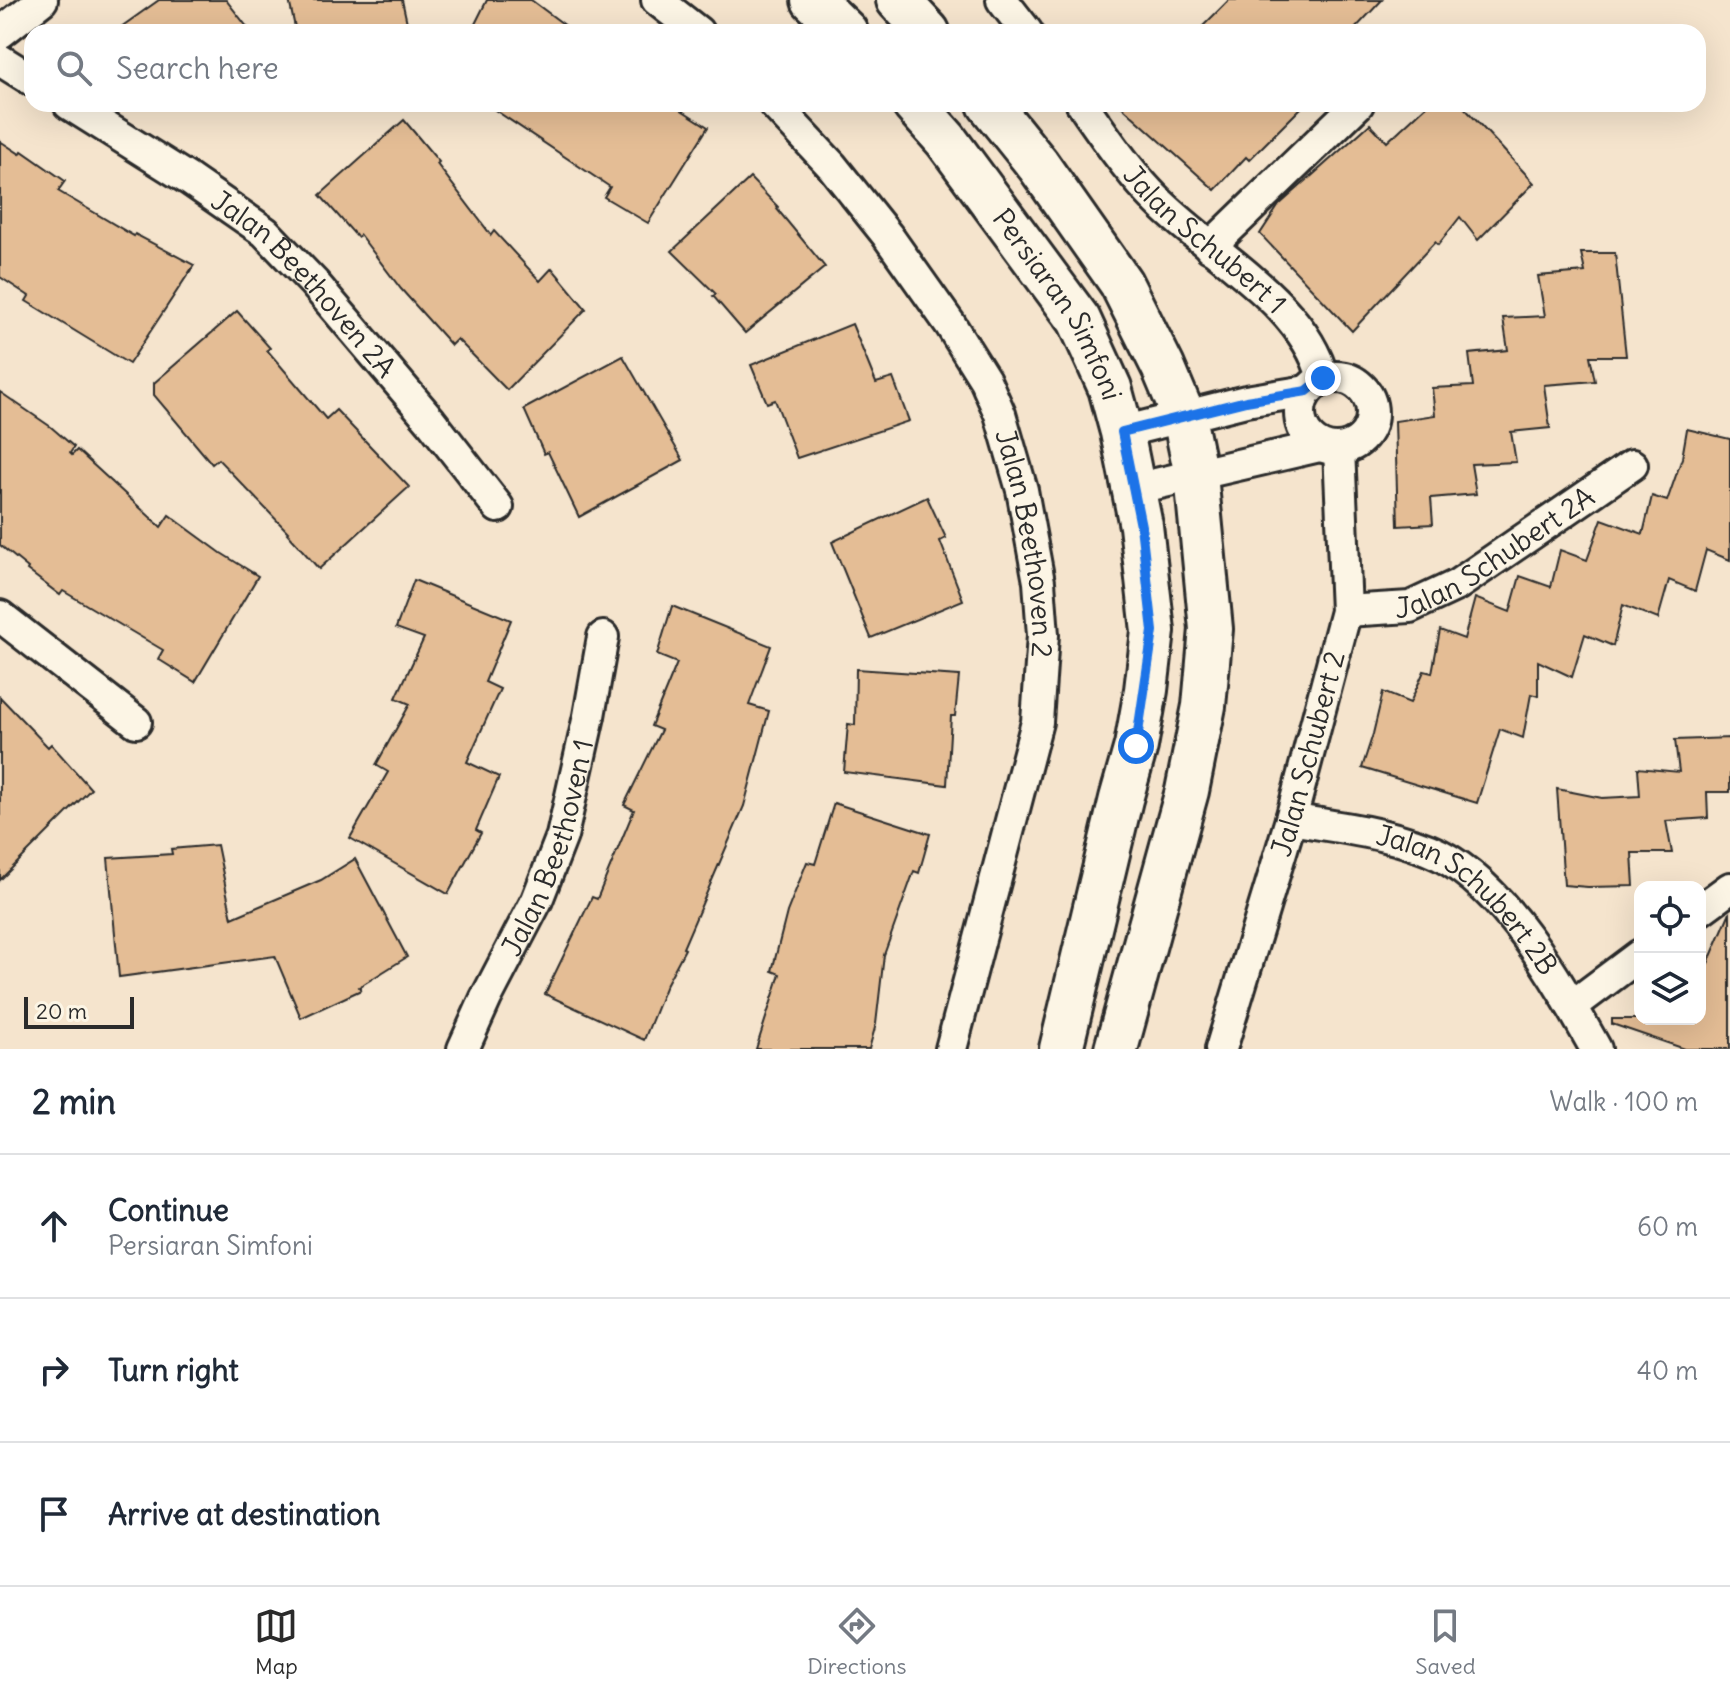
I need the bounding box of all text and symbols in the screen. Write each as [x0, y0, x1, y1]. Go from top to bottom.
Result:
search box [24, 24, 1706, 112]
icon: search [52, 46, 96, 90]
text: Search here [116, 49, 279, 87]
street label: Jalan Schubert 1 [1115, 158, 1295, 321]
street label: Jalan Beethoven 2A [204, 182, 404, 385]
street label: Persiaran Simfoni [985, 201, 1130, 404]
route end [1305, 360, 1341, 396]
street label: Jalan Beethoven 2 [987, 425, 1061, 659]
street label: Jalan Schubert 2A [1394, 478, 1601, 626]
street label: Jalan Schubert 2 [1263, 647, 1353, 861]
route start [1118, 728, 1154, 764]
street label: Jalan Beethoven 1 [493, 736, 601, 962]
street label: Jalan Schubert 2B [1373, 817, 1566, 982]
map controls [1634, 881, 1706, 1025]
button: locate [1634, 881, 1706, 953]
button: layers [1634, 953, 1706, 1025]
scale bar [24, 993, 134, 1029]
text: 20 m [36, 997, 87, 1025]
text: 2 min [32, 1080, 116, 1123]
text: Walk · 100 m [1550, 1085, 1698, 1118]
text: Continue [108, 1191, 229, 1229]
icon: ahead [32, 1204, 76, 1248]
text: 60 m [1637, 1210, 1698, 1243]
text: Persiaran Simfoni [108, 1229, 313, 1262]
icon: right [32, 1348, 76, 1392]
text: Turn right [108, 1351, 239, 1389]
text: 40 m [1637, 1354, 1698, 1387]
icon: arrive [32, 1492, 76, 1536]
text: Arrive at destination [108, 1495, 380, 1533]
tab: Map [254, 1604, 298, 1680]
tab: Directions [807, 1604, 907, 1680]
tab: Saved [1415, 1604, 1476, 1680]

